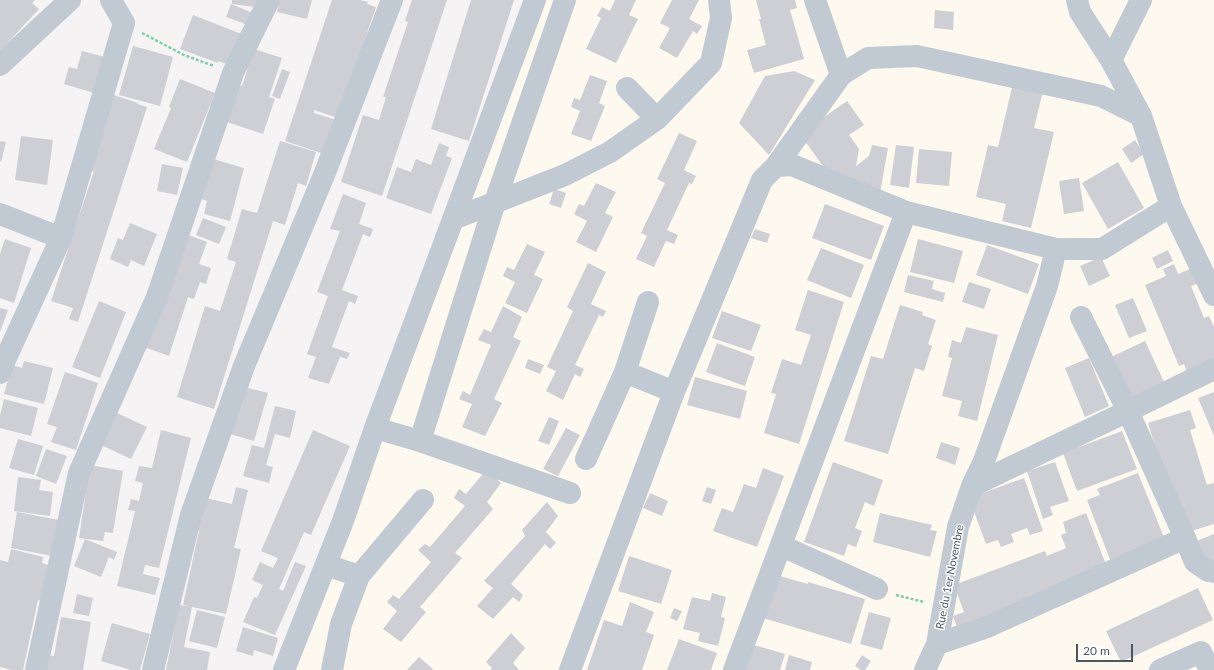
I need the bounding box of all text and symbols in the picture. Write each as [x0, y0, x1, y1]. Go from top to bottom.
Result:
street label: Rue du 1er Novembre [933, 524, 967, 630]
scale bar [1078, 636, 1135, 662]
text: 20 m [1083, 643, 1110, 658]

